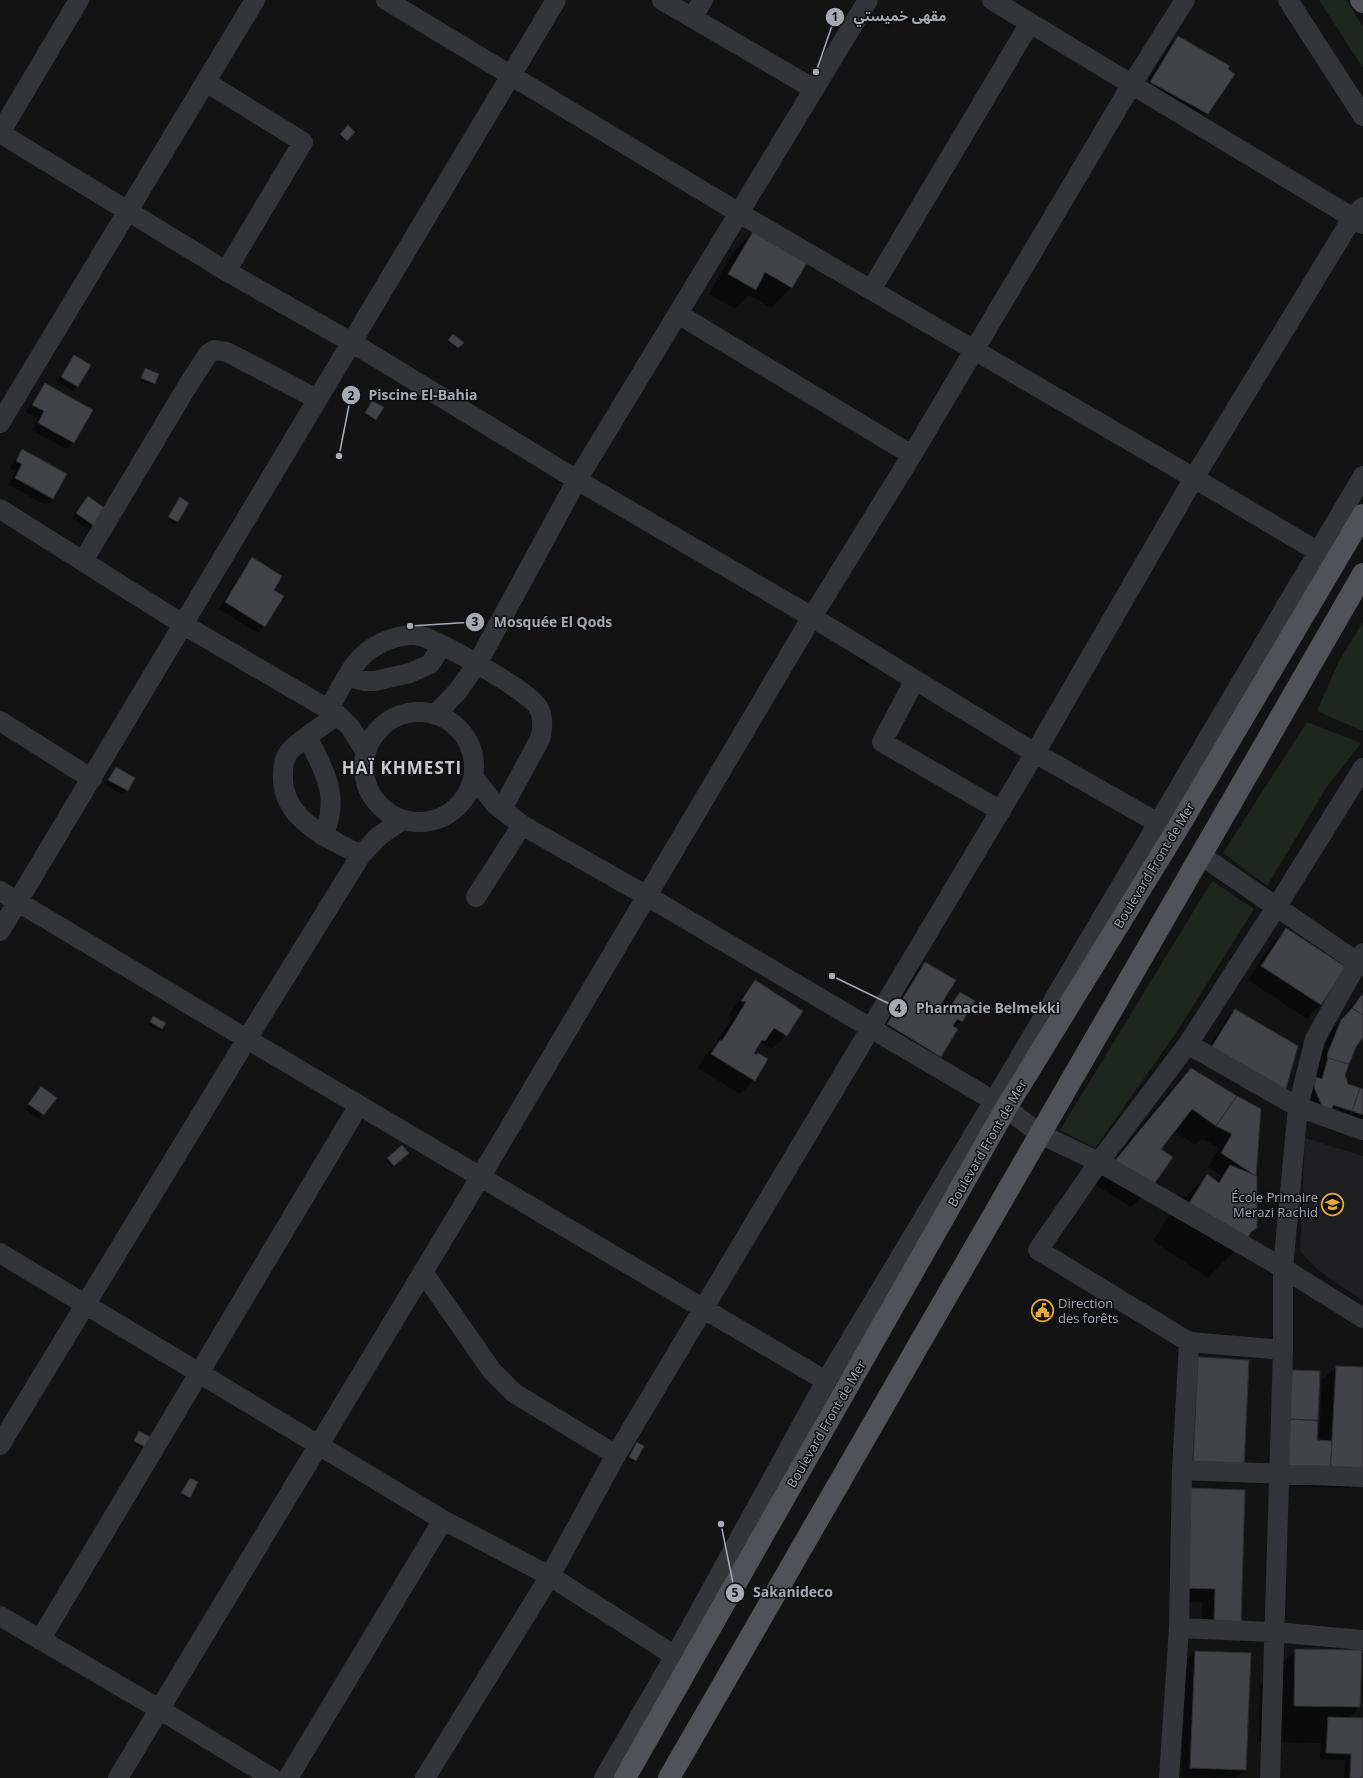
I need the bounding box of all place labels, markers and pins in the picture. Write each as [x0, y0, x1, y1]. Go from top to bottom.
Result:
callout: مقهى خميستي [825, 4, 954, 30]
callout: Piscine El-Bahia [341, 382, 486, 408]
callout: Mosquée El Qods [465, 609, 620, 635]
callout: Pharmacie Belmekki [888, 995, 1068, 1021]
place label: École Primaire Merazi Rachid [1231, 1188, 1318, 1221]
school or university icon: École Primaire Merazi Rachid [1320, 1191, 1346, 1217]
place label: Direction des forêts [1058, 1294, 1118, 1327]
public building icon: Direction des forêts [1029, 1297, 1055, 1323]
callout: Sakanideco [725, 1580, 841, 1606]

